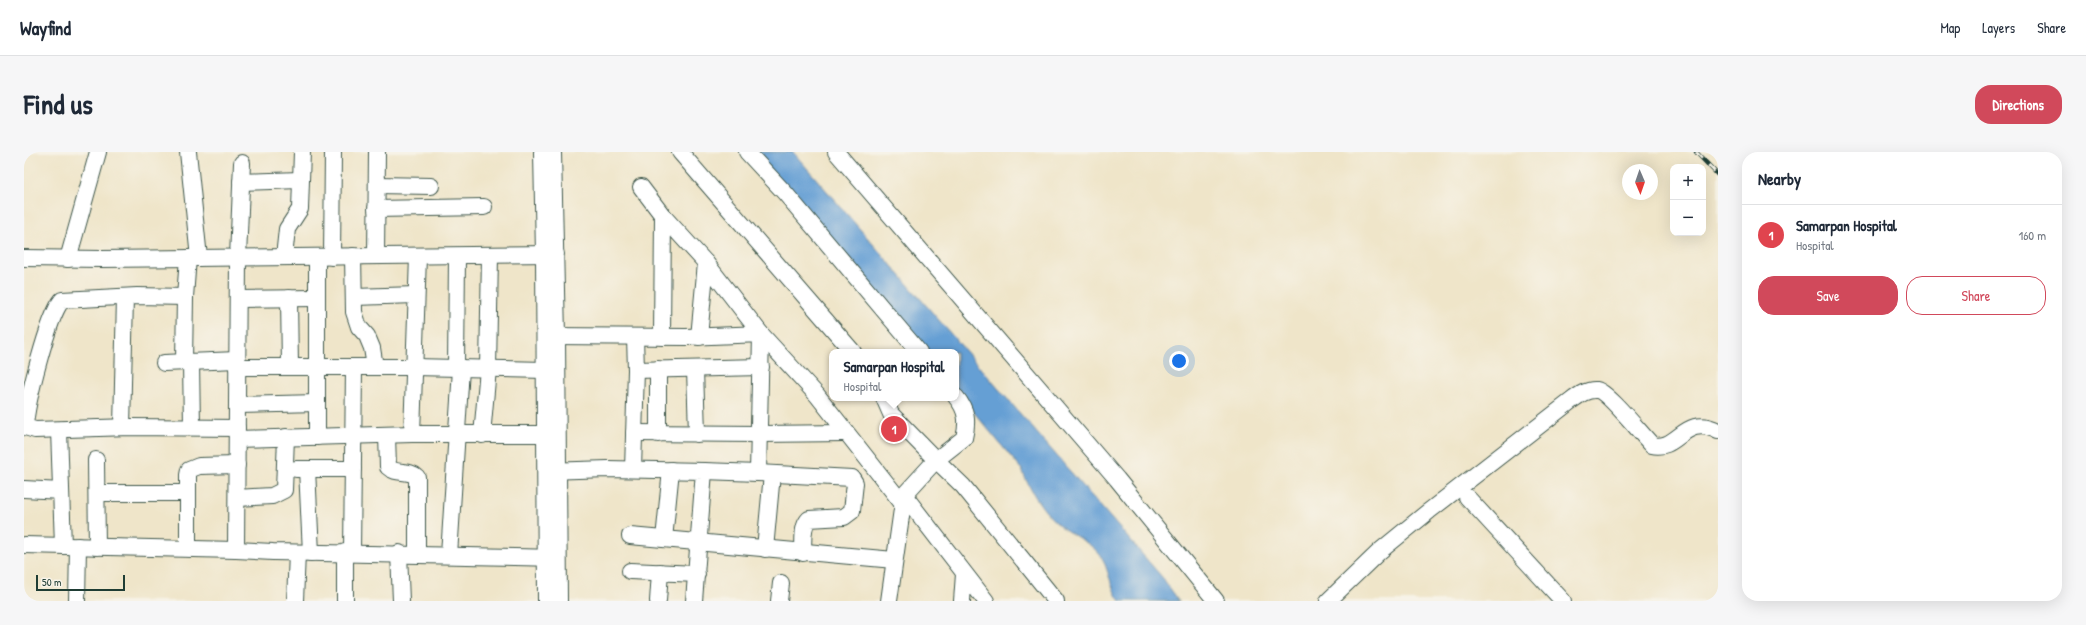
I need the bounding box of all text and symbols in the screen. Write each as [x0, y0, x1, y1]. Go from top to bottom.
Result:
text: Wayfind [20, 15, 71, 41]
text: Map [1940, 18, 1960, 37]
text: Layers [1982, 18, 2015, 37]
text: Share [2037, 18, 2066, 37]
text: Find us [24, 85, 93, 123]
button: Directions [1975, 85, 2062, 124]
north arrow [1622, 164, 1658, 200]
map controls [1670, 164, 1706, 236]
button: + [1670, 164, 1706, 200]
text: Nearby [1758, 167, 1801, 190]
button: − [1670, 200, 1706, 236]
text: Samarpan Hospital [1796, 215, 1897, 236]
text: 1 [1769, 226, 1773, 244]
text: 160 m [2018, 226, 2046, 244]
text: Hospital [1796, 236, 1834, 254]
button: Save [1758, 276, 1898, 315]
button: Share [1906, 276, 2046, 315]
popup [829, 349, 959, 401]
your location [1169, 351, 1189, 371]
text: Samarpan Hospital [844, 356, 944, 377]
text: Hospital [844, 377, 881, 395]
pin: 1 [881, 414, 907, 444]
scale bar [36, 573, 125, 592]
text: 50 m [42, 575, 62, 589]

